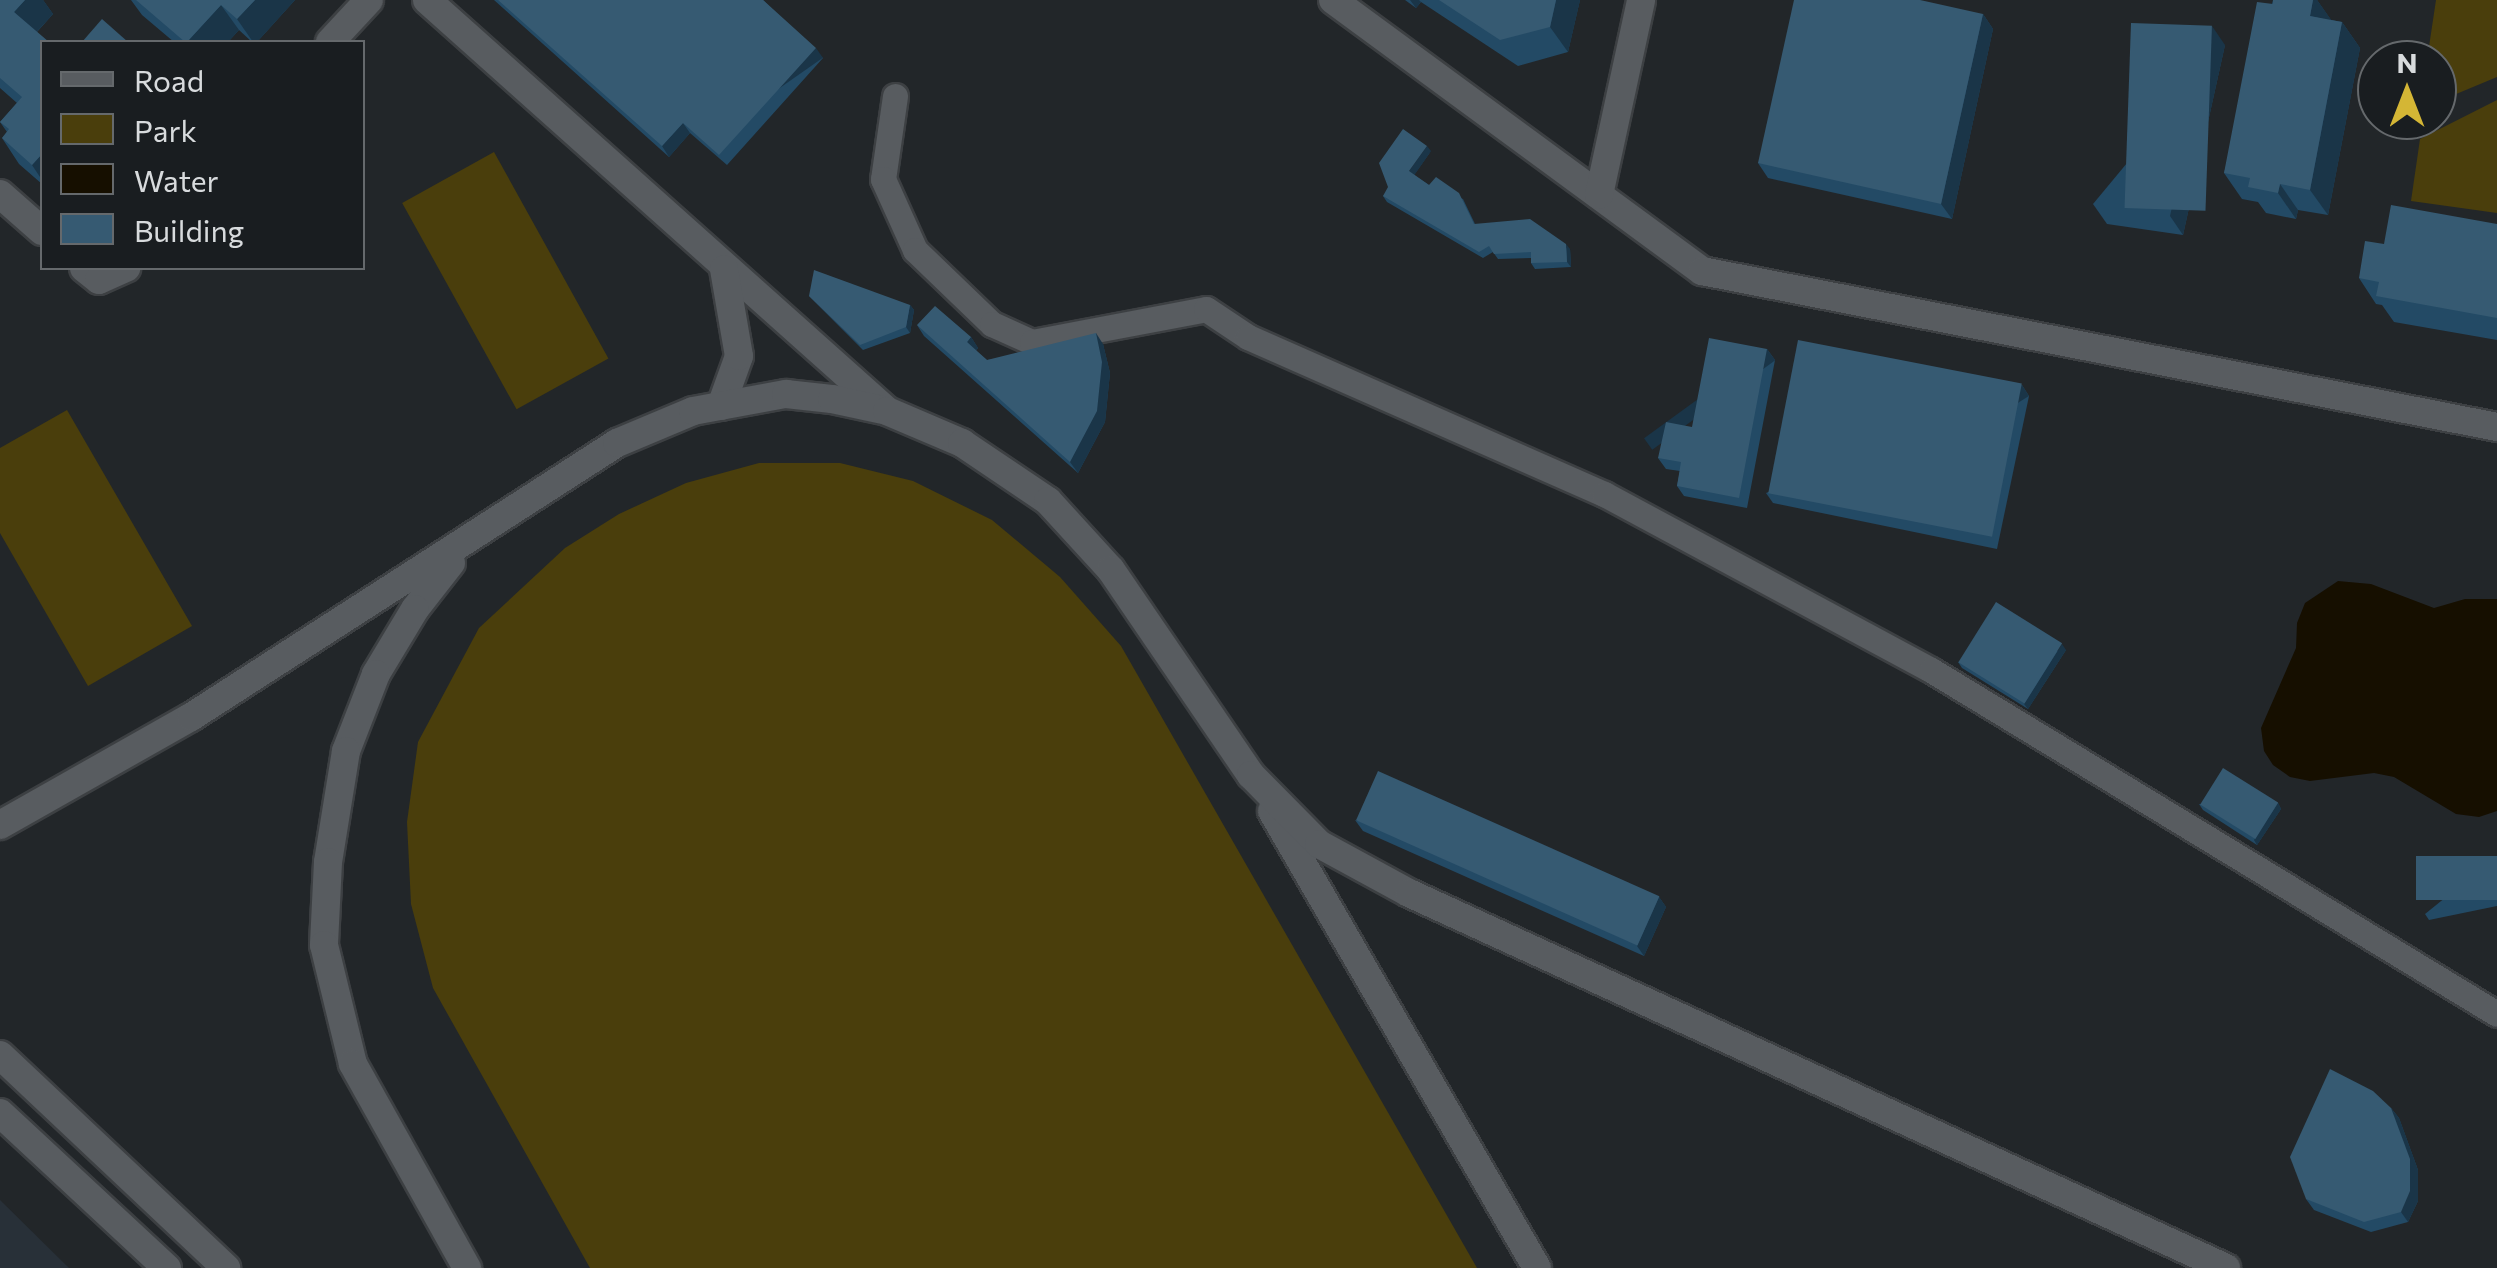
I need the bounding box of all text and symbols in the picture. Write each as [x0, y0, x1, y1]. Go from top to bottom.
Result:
legend [40, 40, 365, 270]
north arrow [2357, 40, 2457, 140]
text: N [2397, 45, 2418, 79]
text: Road [134, 61, 204, 98]
text: Park [134, 111, 197, 148]
text: Water [134, 161, 219, 198]
text: Building [134, 211, 244, 248]

